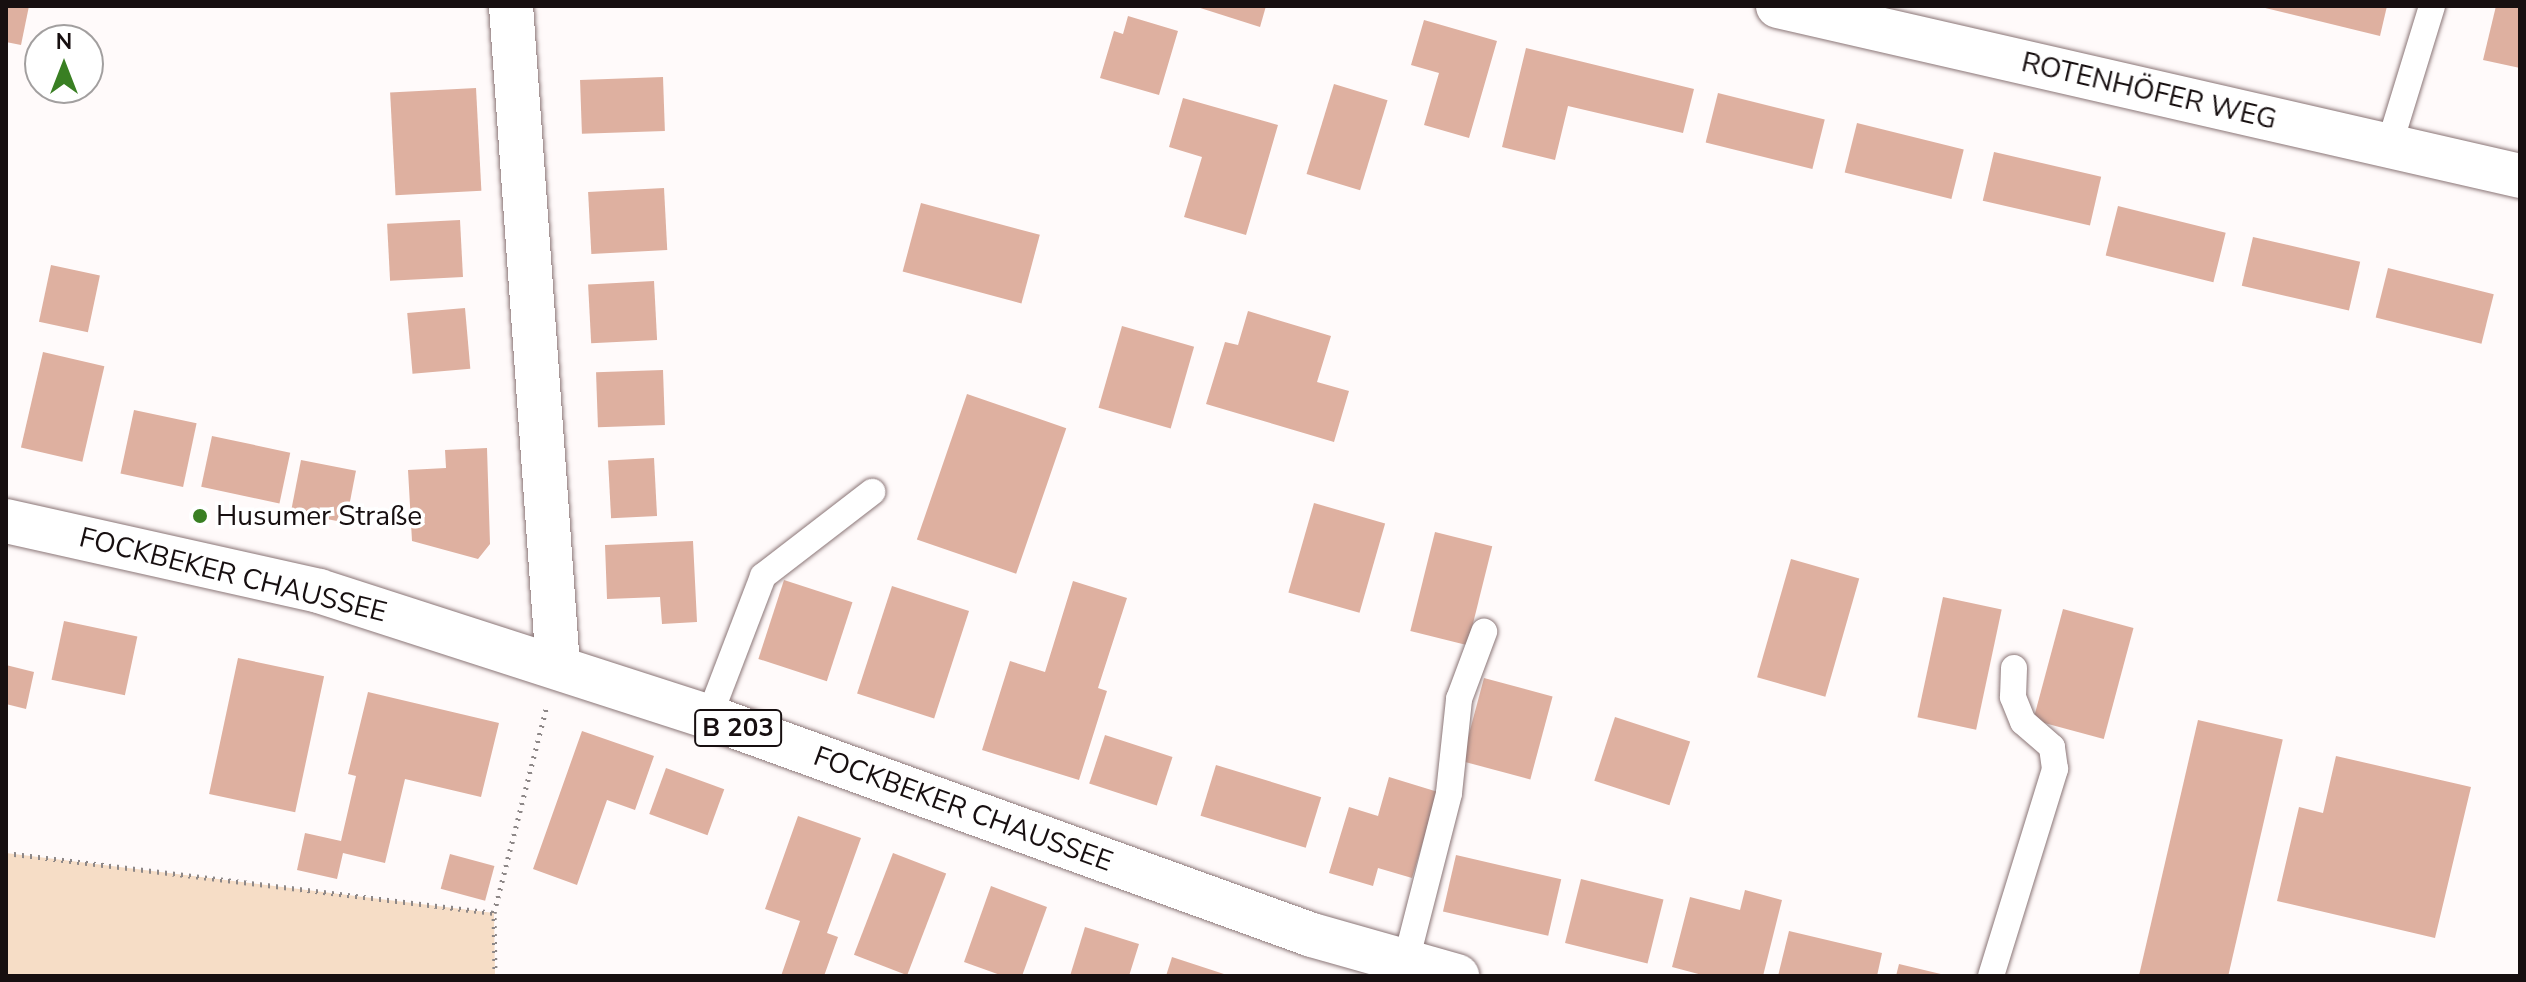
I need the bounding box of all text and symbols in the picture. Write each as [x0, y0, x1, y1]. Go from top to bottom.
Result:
north arrow [24, 24, 104, 104]
text: N [56, 27, 72, 57]
street label: ROTENHÖFER WEG [2018, 45, 2280, 137]
place label: Husumer Straße [216, 499, 422, 533]
marker: Husumer Straße [191, 507, 209, 525]
street label: FOCKBEKER CHAUSSEE [76, 521, 390, 629]
road number: B 203 [694, 706, 782, 750]
street label: FOCKBEKER CHAUSSEE [809, 739, 1117, 879]

